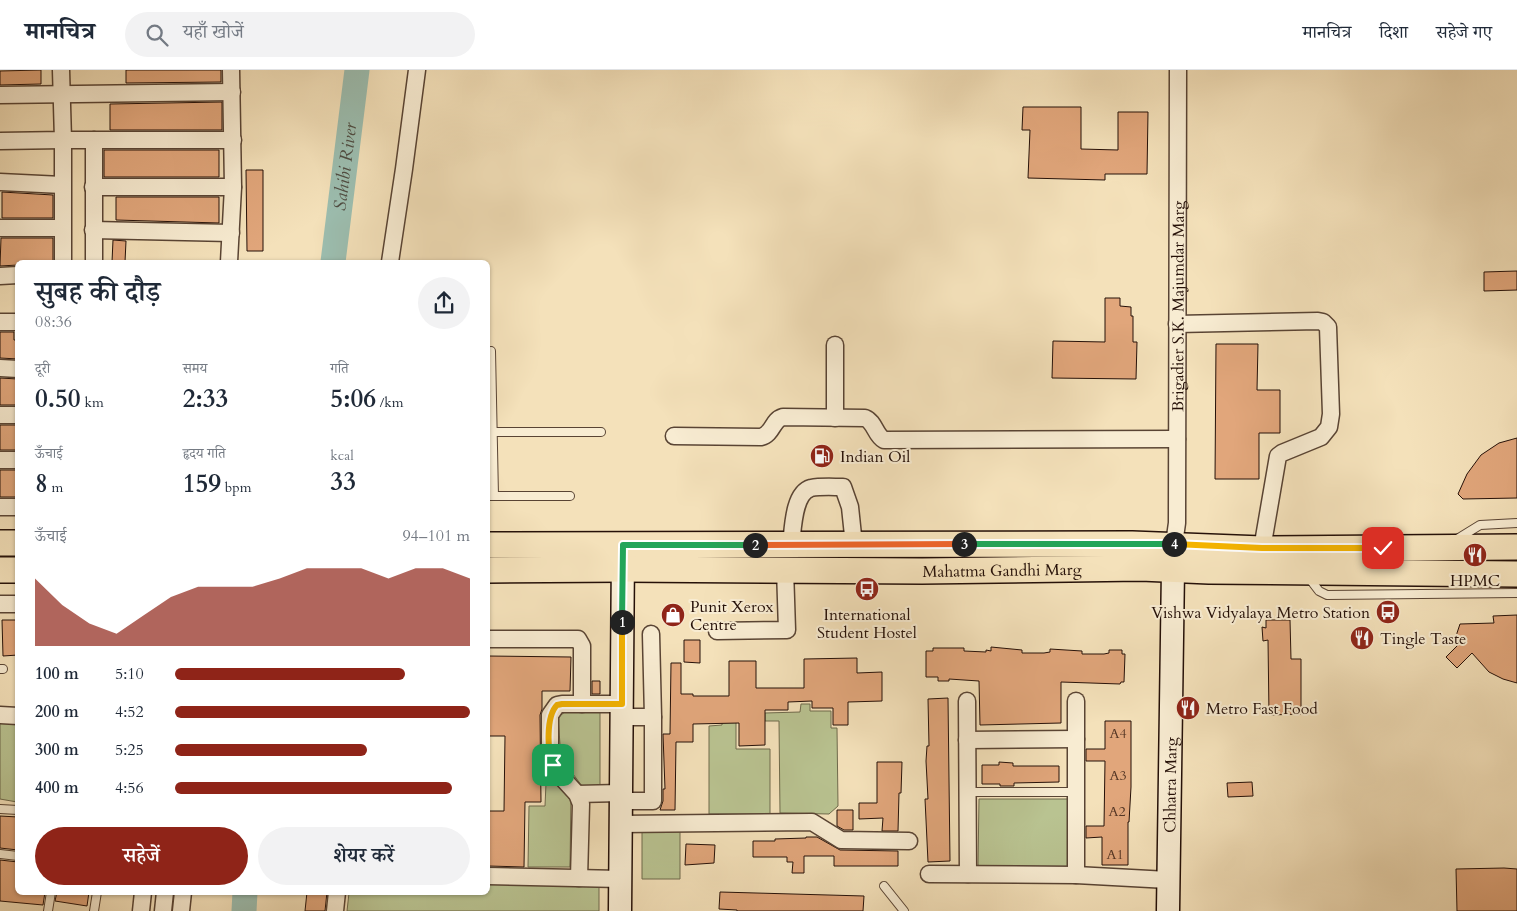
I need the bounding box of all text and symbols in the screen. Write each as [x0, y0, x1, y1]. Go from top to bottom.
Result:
search box [125, 12, 475, 57]
text: मानचित्र [25, 15, 95, 48]
text: यहाँ खोजें [183, 19, 244, 45]
text: मानचित्र [1303, 20, 1351, 45]
text: दिशा [1379, 20, 1408, 45]
text: सहेजे गए [1436, 20, 1492, 45]
icon: search [143, 21, 171, 49]
water label: Sahibi River [328, 120, 363, 212]
street label: Brigadier S.K. Majumdar Marg [1167, 201, 1190, 412]
text: सुबह की दौड़ [35, 273, 160, 311]
button: share [418, 277, 470, 329]
text: 08:36 [35, 311, 72, 333]
text: दूरी [35, 359, 50, 378]
text: समय [183, 359, 207, 378]
text: गति [330, 359, 349, 378]
text: 0.50 [35, 382, 81, 416]
text: 2:33 [183, 382, 228, 416]
text: 5:06 [330, 382, 376, 416]
text: km [81, 393, 104, 412]
text: /km [376, 393, 404, 412]
fuel station icon: Indian Oil [809, 443, 835, 469]
text: ऊँचाई [35, 444, 63, 463]
text: हृदय गति [183, 444, 226, 463]
text: kcal [330, 446, 354, 465]
place label: Indian Oil [840, 446, 910, 468]
text: 33 [330, 465, 356, 499]
text: 8 [35, 467, 48, 501]
text: 159 [183, 467, 221, 501]
text: m [48, 478, 63, 497]
text: bpm [221, 478, 252, 497]
text: ऊँचाई [35, 525, 67, 547]
text: 94–101 m [402, 525, 470, 547]
pin [1362, 527, 1404, 569]
pin: 2 [742, 532, 768, 558]
pin: 3 [952, 532, 976, 556]
pin: 4 [1162, 532, 1186, 556]
icon: check [1369, 534, 1397, 562]
text: 3 [961, 535, 968, 554]
text: 4 [1171, 535, 1178, 554]
text: 2 [752, 536, 759, 555]
restaurant icon: HPMC [1462, 542, 1488, 568]
street label: Mahatma Gandhi Marg [922, 559, 1082, 583]
place label: HPMC [1450, 570, 1500, 592]
bus stop icon: International Student Hostel [854, 576, 880, 602]
place label: Punit Xerox Centre [690, 596, 774, 636]
bus stop icon: Vishwa Vidyalaya Metro Station [1375, 599, 1401, 625]
shop icon: Punit Xerox Centre [660, 602, 686, 628]
place label: Vishwa Vidyalaya Metro Station [1151, 602, 1370, 624]
place label: International Student Hostel [817, 604, 917, 644]
pin: 1 [610, 610, 634, 634]
text: 1 [619, 613, 626, 632]
restaurant icon: Tingle Taste [1349, 625, 1375, 651]
place label: Tingle Taste [1380, 628, 1466, 650]
text: 100 m [35, 663, 79, 685]
text: 5:10 [115, 663, 144, 685]
restaurant icon: Metro Fast Food [1175, 695, 1201, 721]
place label: Metro Fast Food [1206, 698, 1318, 720]
text: 200 m [35, 701, 79, 723]
text: 4:52 [115, 701, 144, 723]
house number: A4 [1109, 724, 1127, 743]
street label: Chhatra Marg [1159, 737, 1183, 833]
text: 300 m [35, 739, 79, 761]
text: 5:25 [115, 739, 144, 761]
pin [532, 744, 574, 786]
icon: arrive [539, 751, 567, 779]
house number: A3 [1109, 766, 1127, 785]
text: 400 m [35, 777, 79, 799]
text: 4:56 [115, 777, 144, 799]
house number: A2 [1108, 802, 1126, 821]
button: सहेजें [35, 827, 248, 885]
button: शेयर करें [258, 827, 470, 885]
house number: A1 [1106, 845, 1124, 864]

